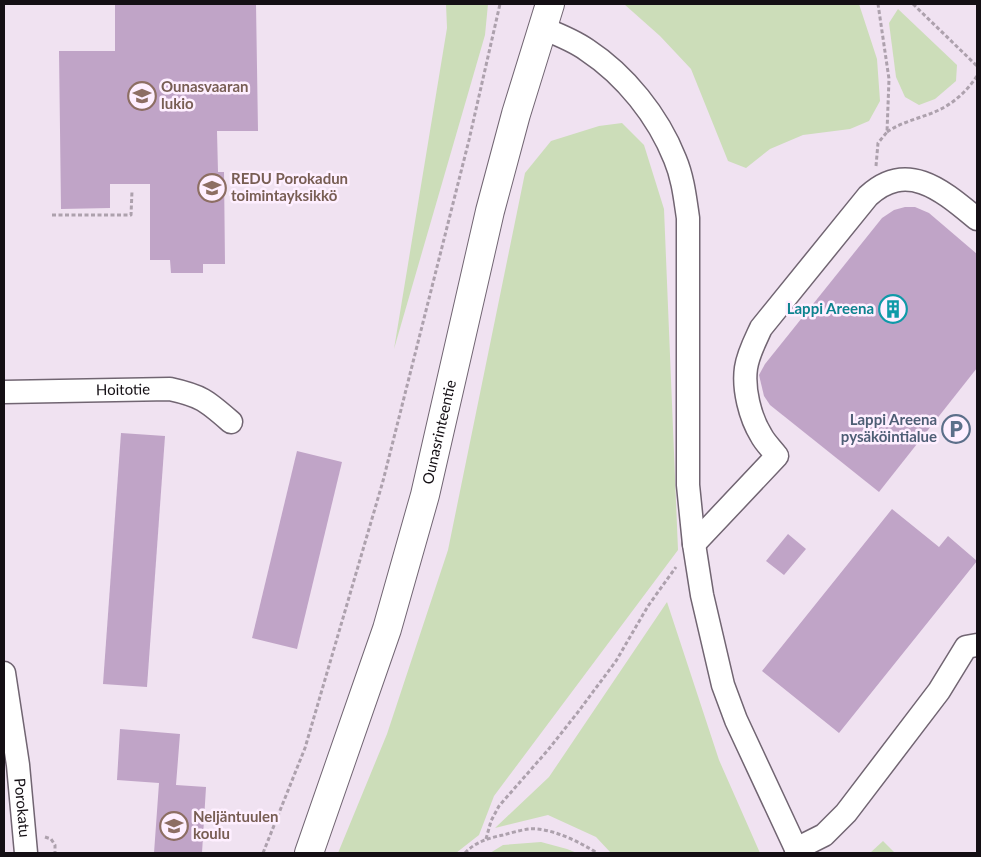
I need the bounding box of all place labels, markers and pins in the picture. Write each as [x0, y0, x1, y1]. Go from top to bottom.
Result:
place label: Ounasvaaran lukio [161, 77, 249, 112]
school or university icon: Ounasvaaran lukio [127, 81, 157, 111]
place label: REDU Porokadun toimintayksikkö [231, 169, 348, 204]
school or university icon: REDU Porokadun toimintayksikkö [197, 173, 227, 203]
building icon: Lappi Areena [878, 294, 908, 324]
place label: Lappi Areena [787, 299, 874, 317]
place label: Lappi Areena pysäköintialue [841, 410, 937, 445]
parking icon: Lappi Areena pysäköintialue [941, 414, 971, 444]
place label: Neljäntuulen koulu [193, 807, 279, 842]
school or university icon: Neljäntuulen koulu [159, 811, 189, 841]

